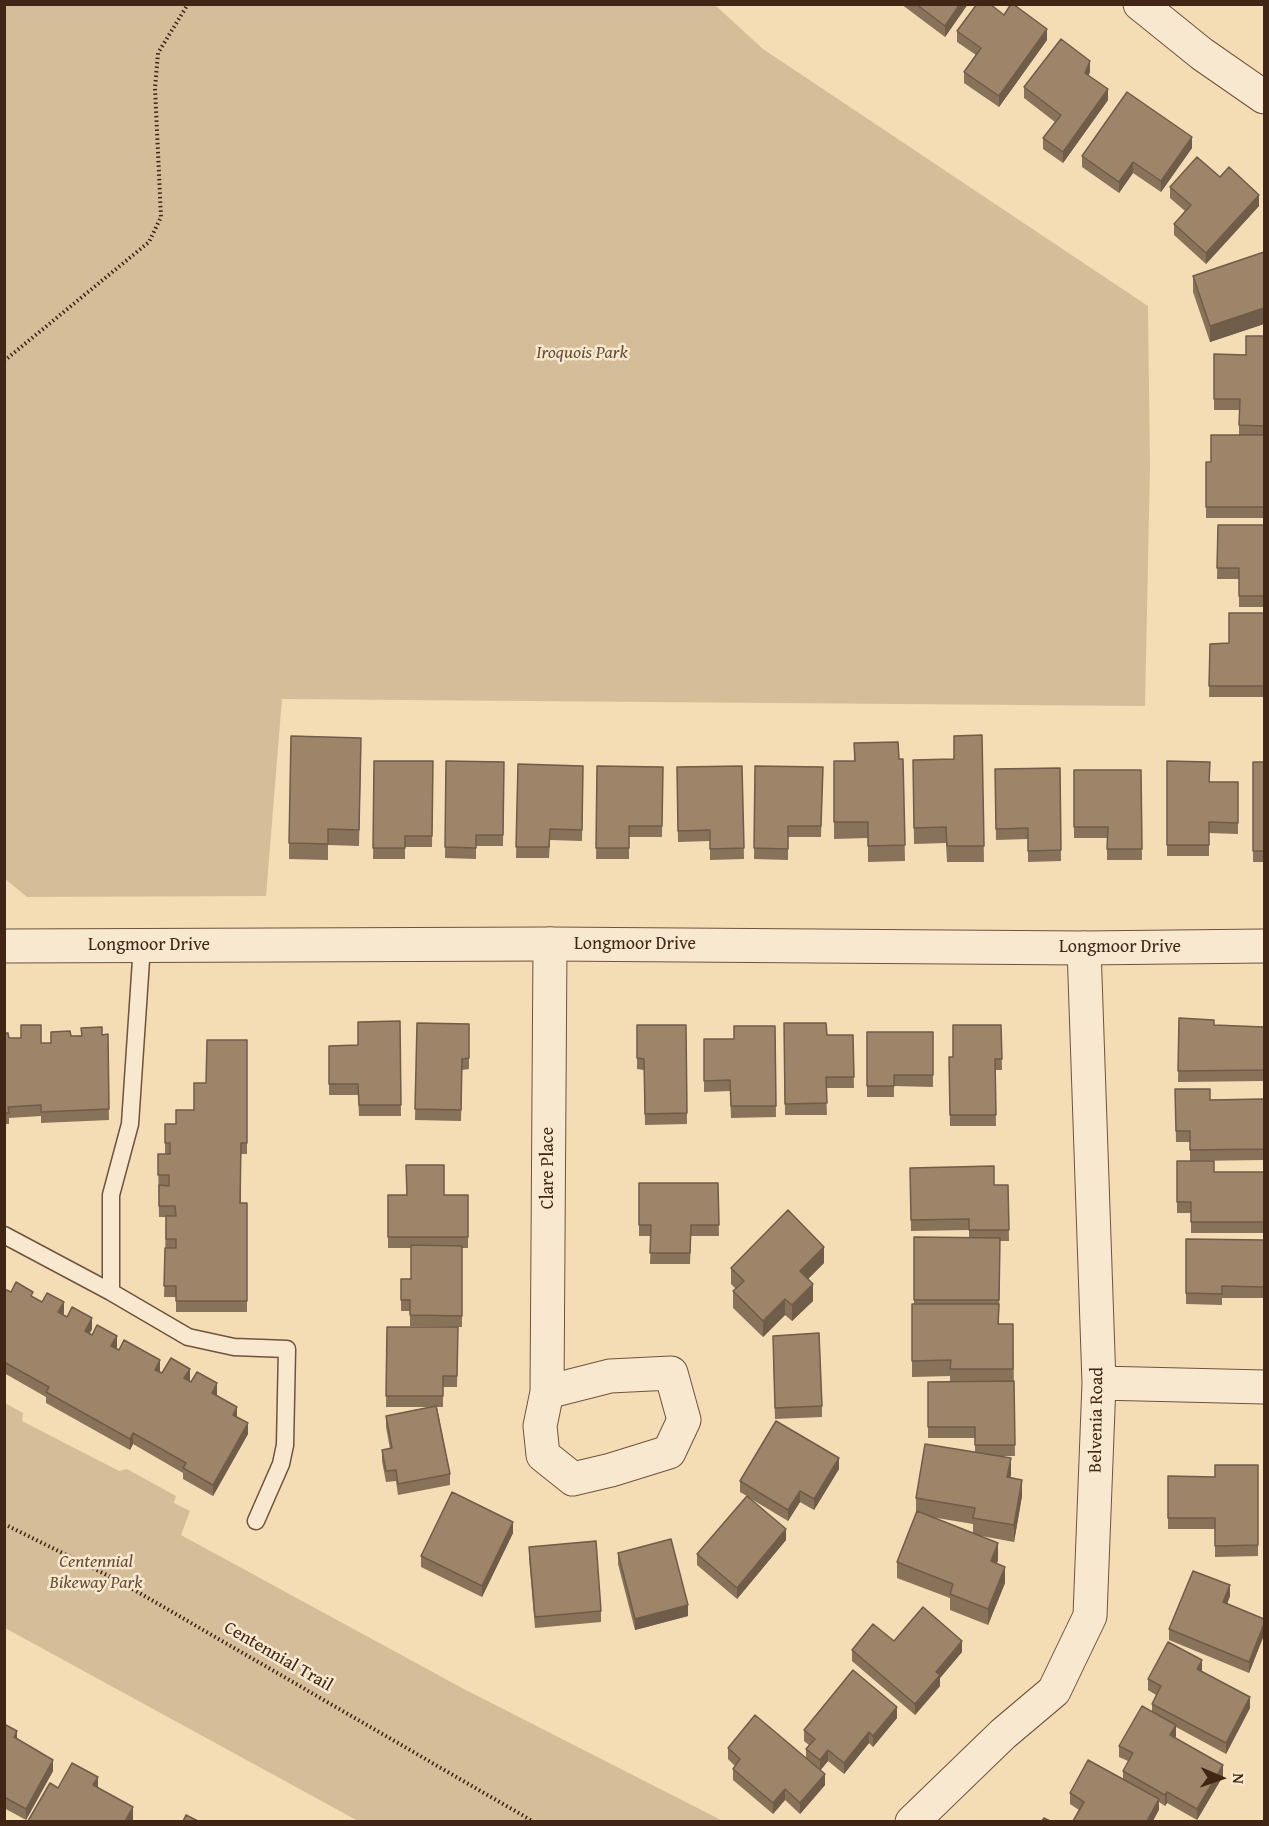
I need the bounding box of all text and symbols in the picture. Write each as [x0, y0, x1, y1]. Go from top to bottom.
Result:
park label: Iroquois Park [536, 342, 628, 364]
street label: Longmoor Drive [574, 933, 696, 955]
street label: Longmoor Drive [88, 934, 210, 956]
street label: Longmoor Drive [1059, 936, 1181, 958]
street label: Clare Place [537, 1127, 559, 1209]
street label: Belvenia Road [1085, 1367, 1109, 1473]
park label: Centennial Bikeway Park [50, 1551, 142, 1594]
street label: Centennial Trail [220, 1617, 336, 1697]
north arrow [1191, 1748, 1251, 1808]
text: N [1227, 1773, 1251, 1784]

